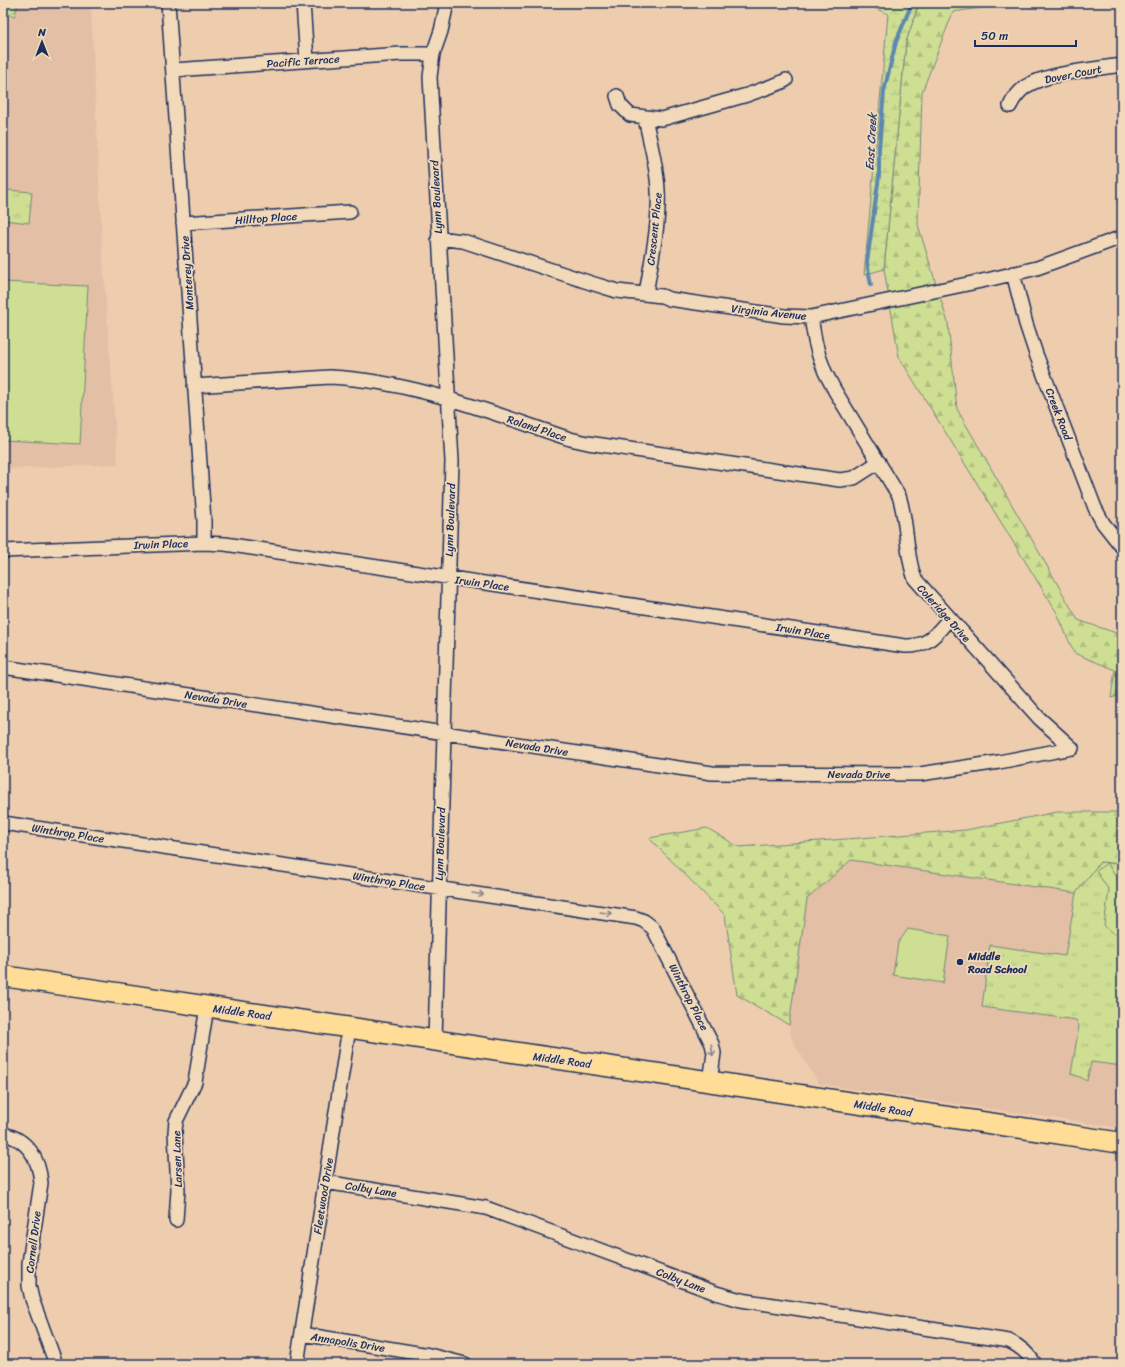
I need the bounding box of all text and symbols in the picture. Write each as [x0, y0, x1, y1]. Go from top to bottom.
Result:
north arrow [22, 22, 62, 62]
scale bar [975, 22, 1076, 48]
text: N [37, 23, 46, 42]
text: 50 m [981, 25, 1008, 47]
street label: Pacific Terrace [266, 49, 341, 74]
street label: Dover Court [1043, 60, 1103, 89]
water label: East Creek [859, 111, 884, 171]
street label: Lynn Boulevard [425, 159, 448, 234]
street label: Crescent Place [641, 191, 668, 267]
street label: Hilltop Place [234, 207, 298, 230]
street label: Monterey Drive [175, 235, 200, 311]
street label: Virginia Avenue [730, 299, 808, 326]
street label: Creek Road [1040, 385, 1078, 444]
street label: Roland Place [504, 410, 570, 447]
street label: Lynn Boulevard [440, 482, 461, 557]
street label: Irwin Place [132, 534, 189, 555]
street label: Irwin Place [453, 570, 511, 597]
street label: Coleridge Drive [912, 580, 976, 647]
street label: Irwin Place [774, 618, 832, 645]
street label: Nevada Drive [183, 685, 249, 714]
street label: Nevada Drive [504, 733, 570, 762]
street label: Nevada Drive [828, 765, 891, 784]
street label: Lynn Boulevard [430, 806, 451, 881]
street label: Winthrop Place [30, 818, 106, 849]
street label: Winthrop Place [351, 866, 427, 897]
one-way arrow [471, 890, 484, 898]
one-way arrow [599, 909, 612, 917]
place label: Middle Road School [967, 947, 1028, 979]
marker: Middle Road School [955, 957, 965, 967]
street label: Winthrop Place [663, 960, 714, 1034]
street label: Middle Road [212, 999, 274, 1026]
one-way arrow [709, 1043, 716, 1056]
street label: Middle Road [532, 1047, 594, 1074]
street label: Middle Road [852, 1095, 915, 1123]
street label: Larsen Lane [167, 1130, 188, 1188]
street label: Fleetwood Drive [308, 1156, 339, 1236]
street label: Colby Lane [344, 1176, 399, 1203]
street label: Cornell Drive [20, 1210, 47, 1274]
street label: Colby Lane [653, 1262, 709, 1299]
street label: Annapolis Drive [308, 1327, 387, 1358]

